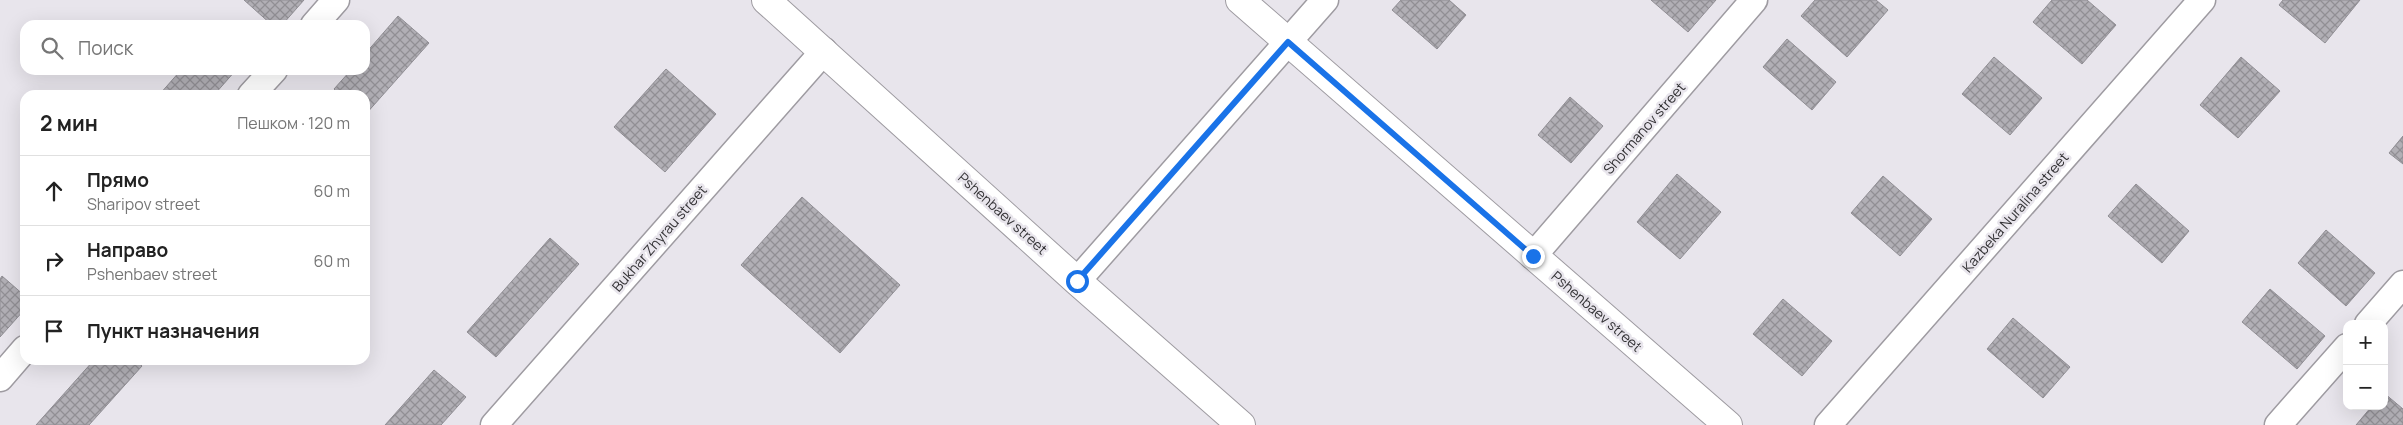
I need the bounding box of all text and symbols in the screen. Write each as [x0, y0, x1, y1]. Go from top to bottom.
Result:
search box [20, 20, 370, 75]
icon: search [38, 34, 66, 62]
text: Поиск [78, 35, 133, 61]
street label: Shormanov street [1599, 78, 1689, 178]
text: 2 мин [40, 109, 98, 137]
text: Пешком · 120 m [237, 112, 350, 134]
street label: Kazbeka Nuralina street [1958, 148, 2073, 276]
text: Прямо [87, 167, 149, 193]
street label: Pshenbaev street [954, 168, 1052, 259]
icon: ahead [40, 177, 68, 205]
text: 60 m [314, 180, 350, 202]
street label: Bukhar Zhyrau street [607, 180, 711, 295]
text: Sharipov street [87, 193, 200, 215]
text: Направо [87, 237, 168, 263]
route end [1522, 245, 1545, 268]
icon: right [40, 247, 68, 275]
text: 60 m [314, 250, 350, 272]
text: Pshenbaev street [87, 263, 217, 285]
street label: Pshenbaev street [1548, 266, 1647, 356]
route start [1066, 270, 1089, 293]
icon: arrive [40, 317, 68, 345]
text: Пункт назначения [87, 318, 260, 344]
map controls [2343, 320, 2388, 410]
button: + [2343, 320, 2388, 365]
button: − [2343, 365, 2388, 410]

